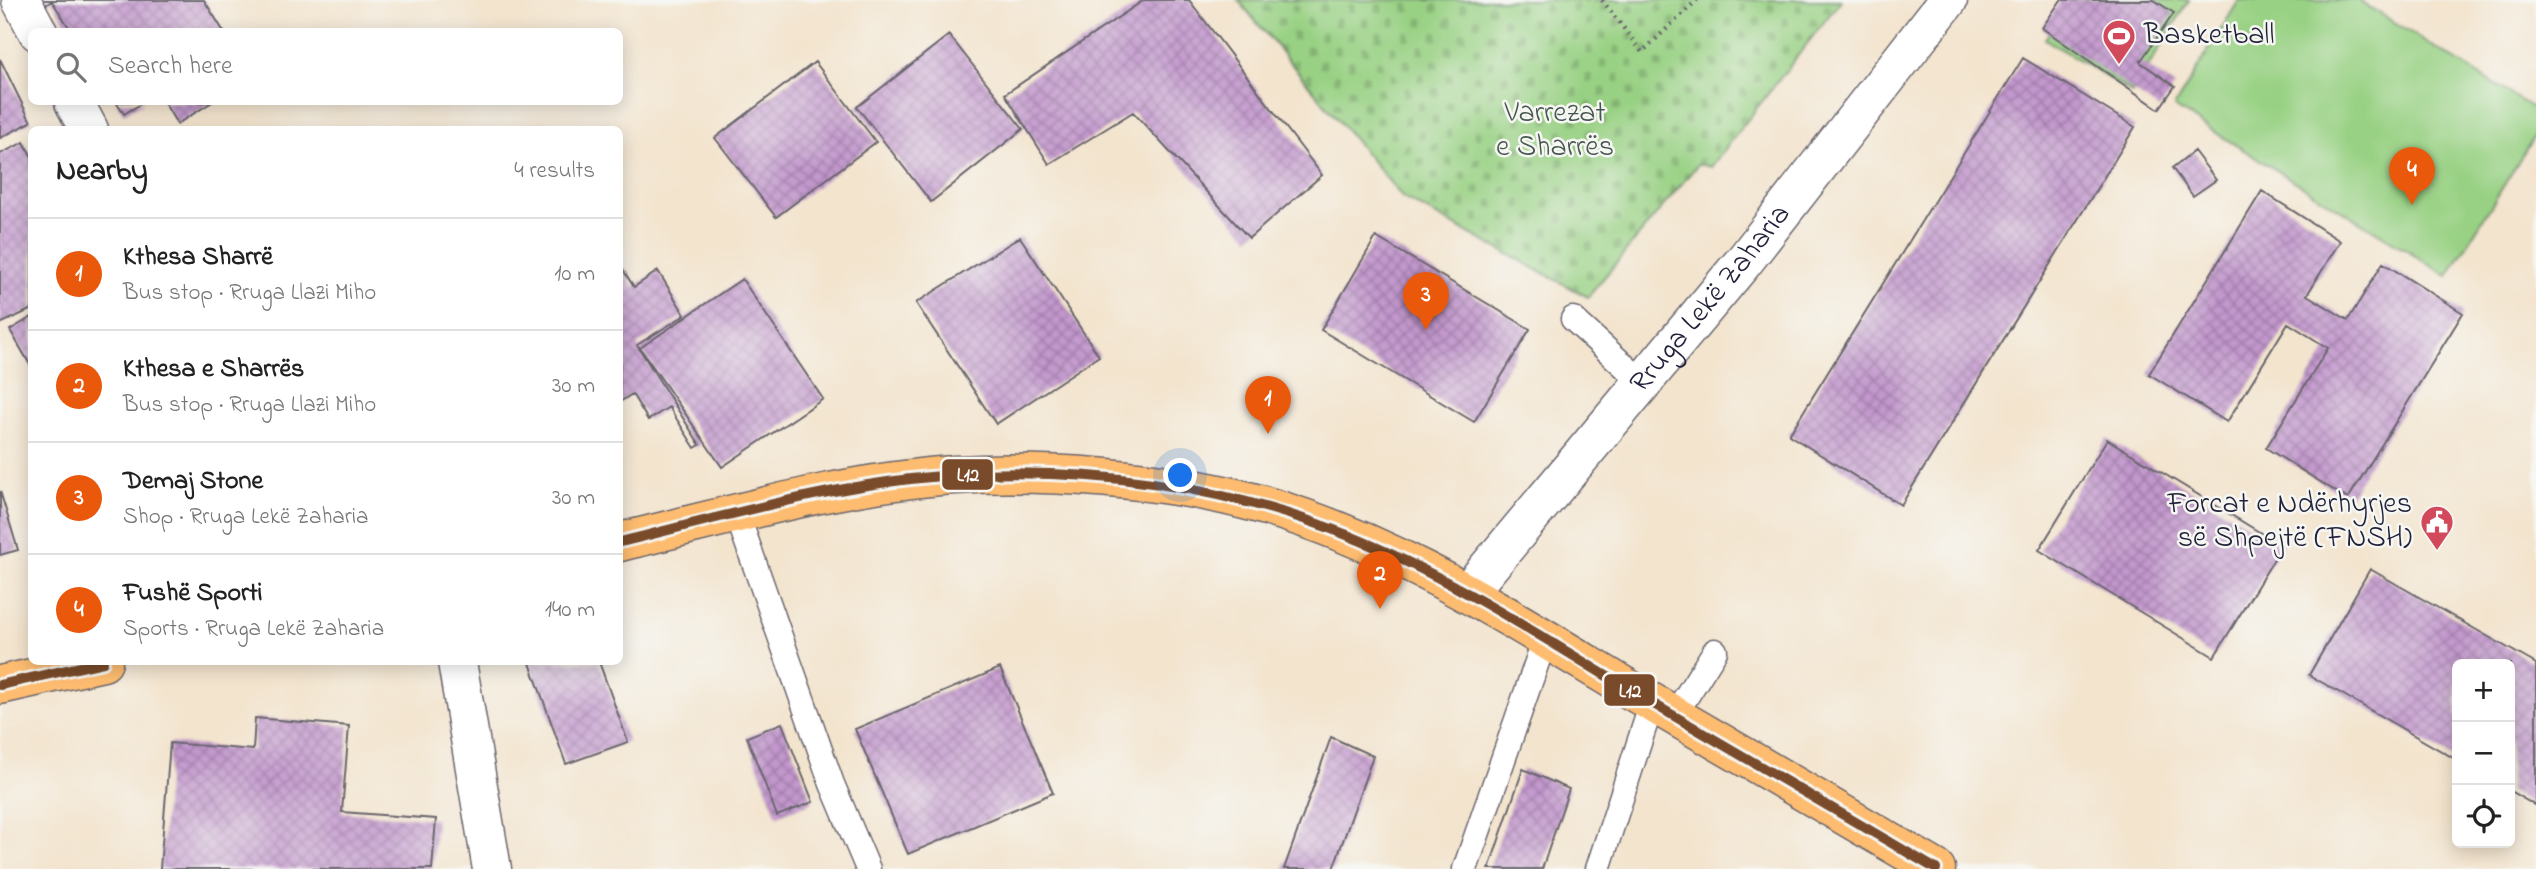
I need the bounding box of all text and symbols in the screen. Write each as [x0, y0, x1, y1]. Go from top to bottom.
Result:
place label: Basketball [2143, 14, 2274, 58]
sports icon: Basketball [2100, 17, 2138, 66]
search box [28, 28, 623, 105]
icon: search [52, 48, 90, 86]
text: Search here [108, 48, 233, 86]
park label: Varrezat e Sharrës [1496, 92, 1614, 170]
pin: 4 [2389, 147, 2435, 205]
text: Nearby [56, 150, 148, 194]
text: 4 results [514, 155, 595, 188]
street label: Rruga Lekë Zaharia [1620, 195, 1802, 403]
text: Kthesa Sharrë [123, 239, 273, 277]
text: 1 [75, 258, 83, 291]
text: 10 m [554, 258, 595, 291]
pin: 3 [1403, 272, 1449, 330]
text: Bus stop · Rruga Llazi Miho [123, 277, 376, 310]
text: Kthesa e Sharrës [123, 351, 304, 389]
text: 2 [73, 370, 85, 403]
text: 30 m [552, 370, 595, 403]
pin: 1 [1245, 376, 1291, 434]
text: Bus stop · Rruga Llazi Miho [123, 389, 376, 422]
line badge: L12 [941, 458, 994, 491]
your location [1163, 458, 1197, 492]
text: Demaj Stone [123, 463, 263, 501]
text: L12 [957, 463, 980, 490]
text: 3 [74, 482, 84, 515]
text: 30 m [552, 482, 595, 515]
place label: Forcat e Ndërhyrjes së Shpejtë (FNSH) [2167, 483, 2412, 561]
text: Shop · Rruga Lekë Zaharia [123, 501, 368, 534]
public building icon: Forcat e Ndërhyrjes së Shpejtë (FNSH) [2418, 503, 2456, 552]
pin: 2 [1357, 551, 1403, 609]
text: Fushë Sporti [123, 575, 262, 613]
text: 4 [74, 594, 84, 627]
text: 140 m [545, 594, 595, 627]
text: Sports · Rruga Lekë Zaharia [123, 613, 384, 646]
map controls [2452, 659, 2515, 848]
button: + [2452, 659, 2515, 722]
line badge: L12 [1603, 673, 1656, 707]
text: L12 [1619, 679, 1642, 706]
button: − [2452, 722, 2515, 785]
button: locate [2452, 785, 2515, 848]

